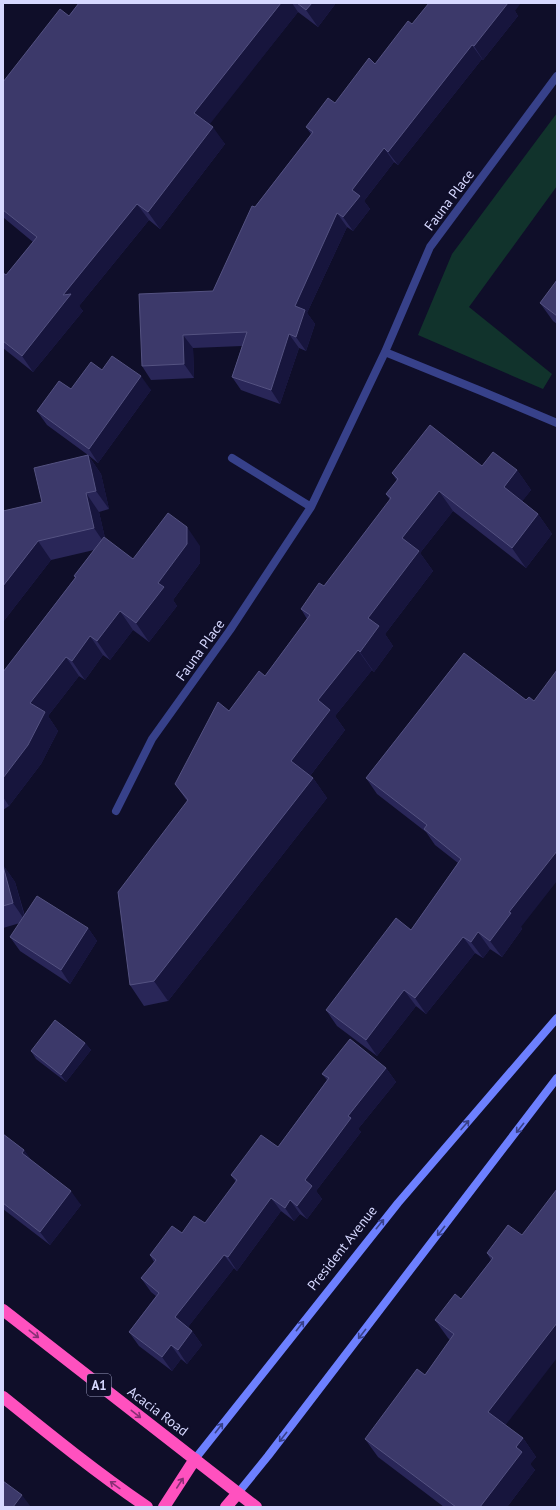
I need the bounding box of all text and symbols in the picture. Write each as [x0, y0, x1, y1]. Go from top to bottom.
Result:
street label: Fauna Place [420, 166, 478, 234]
street label: Fauna Place [172, 616, 228, 684]
one-way arrow [460, 1120, 469, 1130]
one-way arrow [516, 1122, 524, 1133]
street label: President Avenue [303, 1202, 381, 1294]
one-way arrow [376, 1219, 385, 1229]
one-way arrow [437, 1225, 445, 1236]
one-way arrow [295, 1321, 304, 1332]
one-way arrow [357, 1328, 366, 1339]
one-way arrow [28, 1330, 39, 1338]
road number: A1 [87, 1374, 111, 1396]
street label: Acacia Road [124, 1382, 192, 1440]
one-way arrow [131, 1410, 142, 1418]
one-way arrow [215, 1423, 224, 1434]
one-way arrow [278, 1431, 287, 1442]
one-way arrow [176, 1478, 184, 1489]
one-way arrow [110, 1481, 121, 1489]

